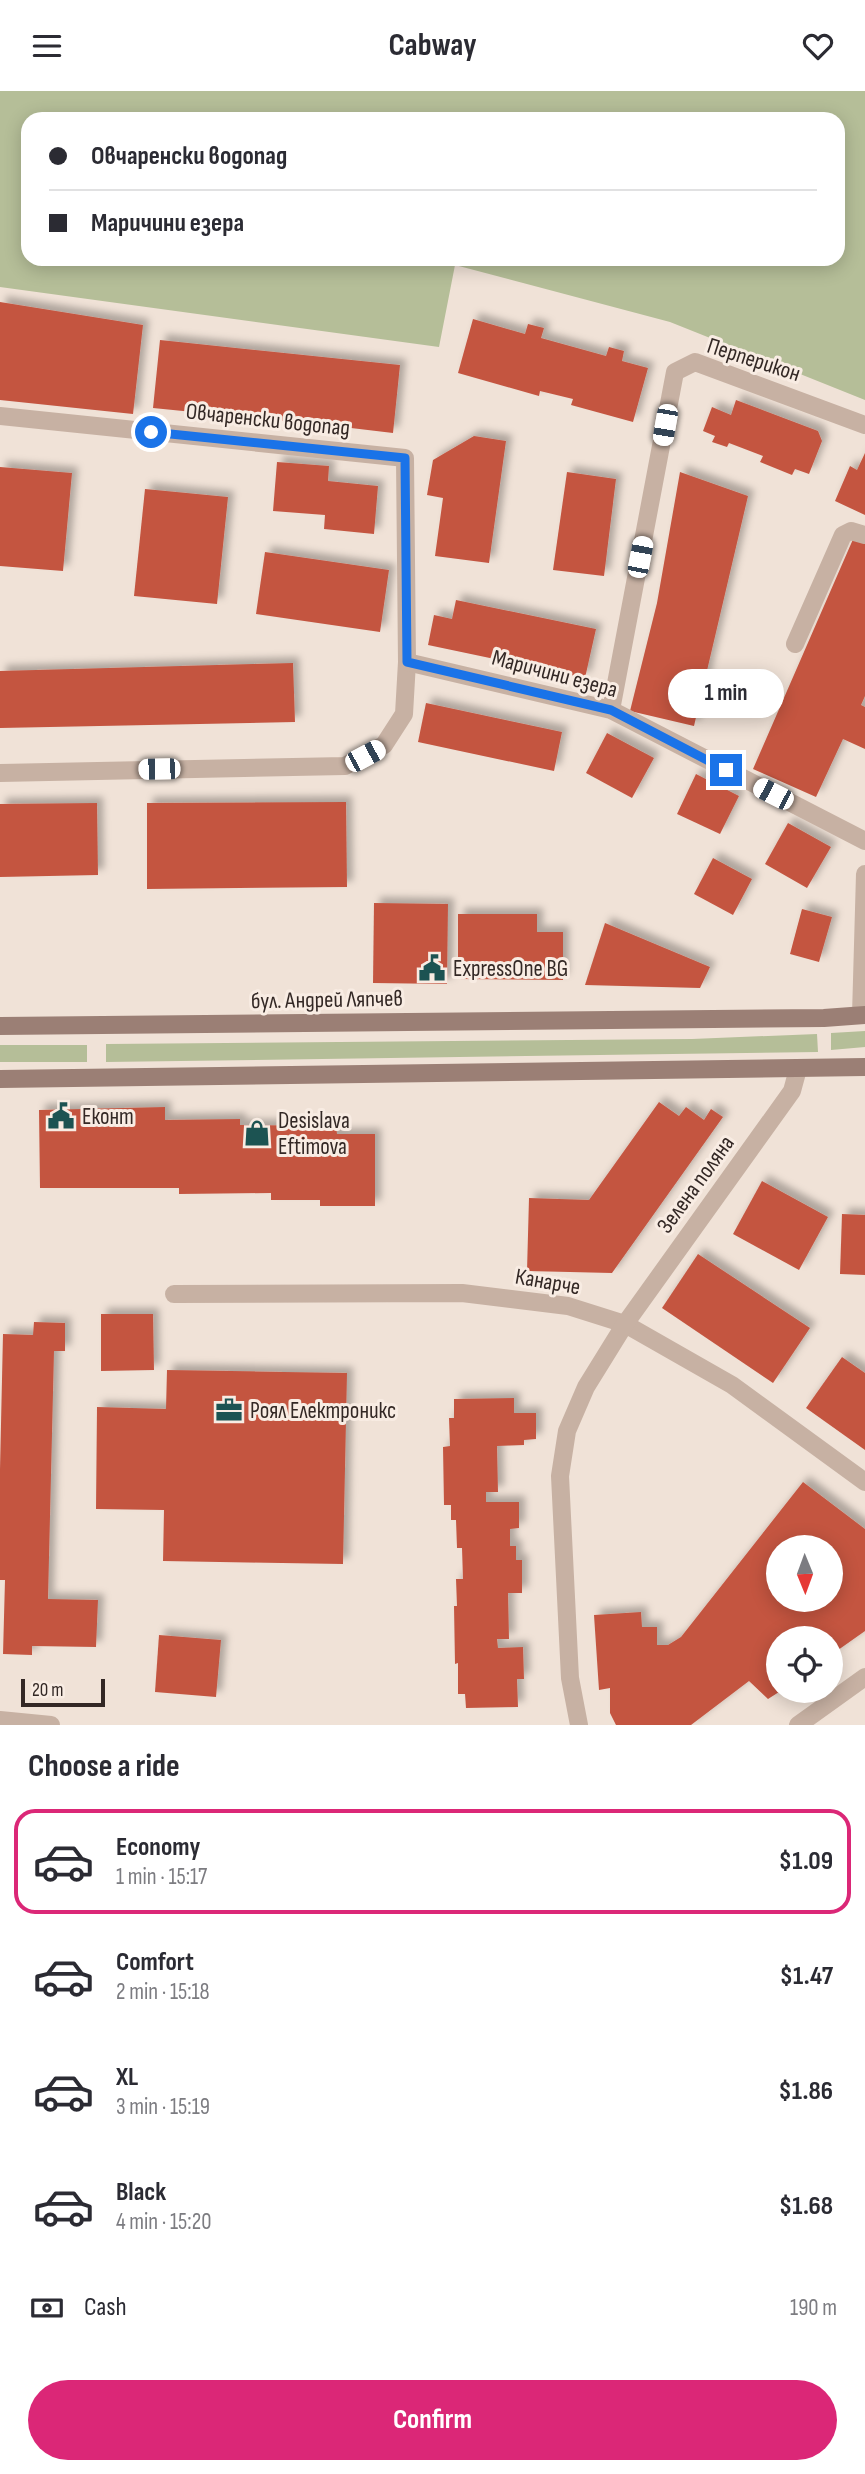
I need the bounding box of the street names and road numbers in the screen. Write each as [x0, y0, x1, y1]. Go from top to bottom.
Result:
street label: Перперикон [704, 332, 804, 388]
street label: Овчаренски водопад [184, 397, 351, 443]
street label: Маричини езера [489, 644, 620, 704]
street label: бул. Андрей Ляпчев [251, 985, 403, 1015]
street label: Зелена поляна [651, 1130, 741, 1239]
street label: Канарче [513, 1262, 583, 1301]

